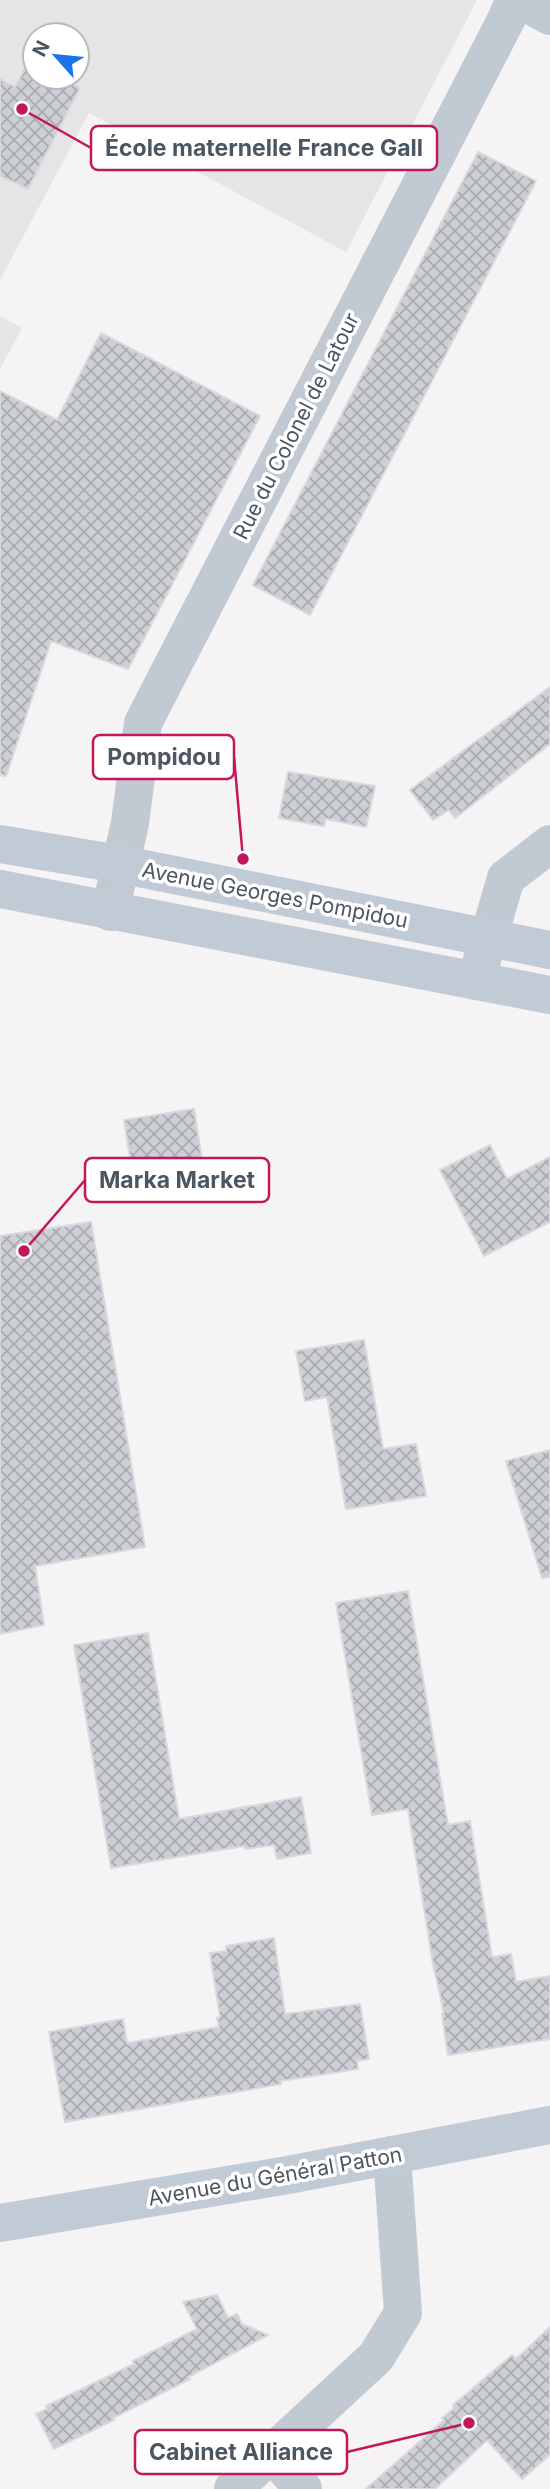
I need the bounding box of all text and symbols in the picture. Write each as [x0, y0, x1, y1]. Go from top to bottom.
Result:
north arrow [21, 21, 91, 91]
text: N [28, 37, 55, 60]
callout: École maternelle France Gall [91, 126, 437, 170]
text: École maternelle France Gall [105, 134, 423, 162]
street label: Rue du Colonel de Latour [228, 309, 364, 543]
callout: Pompidou [93, 735, 234, 779]
text: Pompidou [107, 743, 221, 771]
street label: Avenue Georges Pompidou [140, 857, 410, 933]
callout: Marka Market [85, 1158, 269, 1202]
text: Marka Market [99, 1166, 256, 1194]
street label: Avenue du Général Patton [146, 2141, 404, 2211]
callout: Cabinet Alliance [135, 2430, 347, 2474]
text: Cabinet Alliance [149, 2438, 333, 2466]

